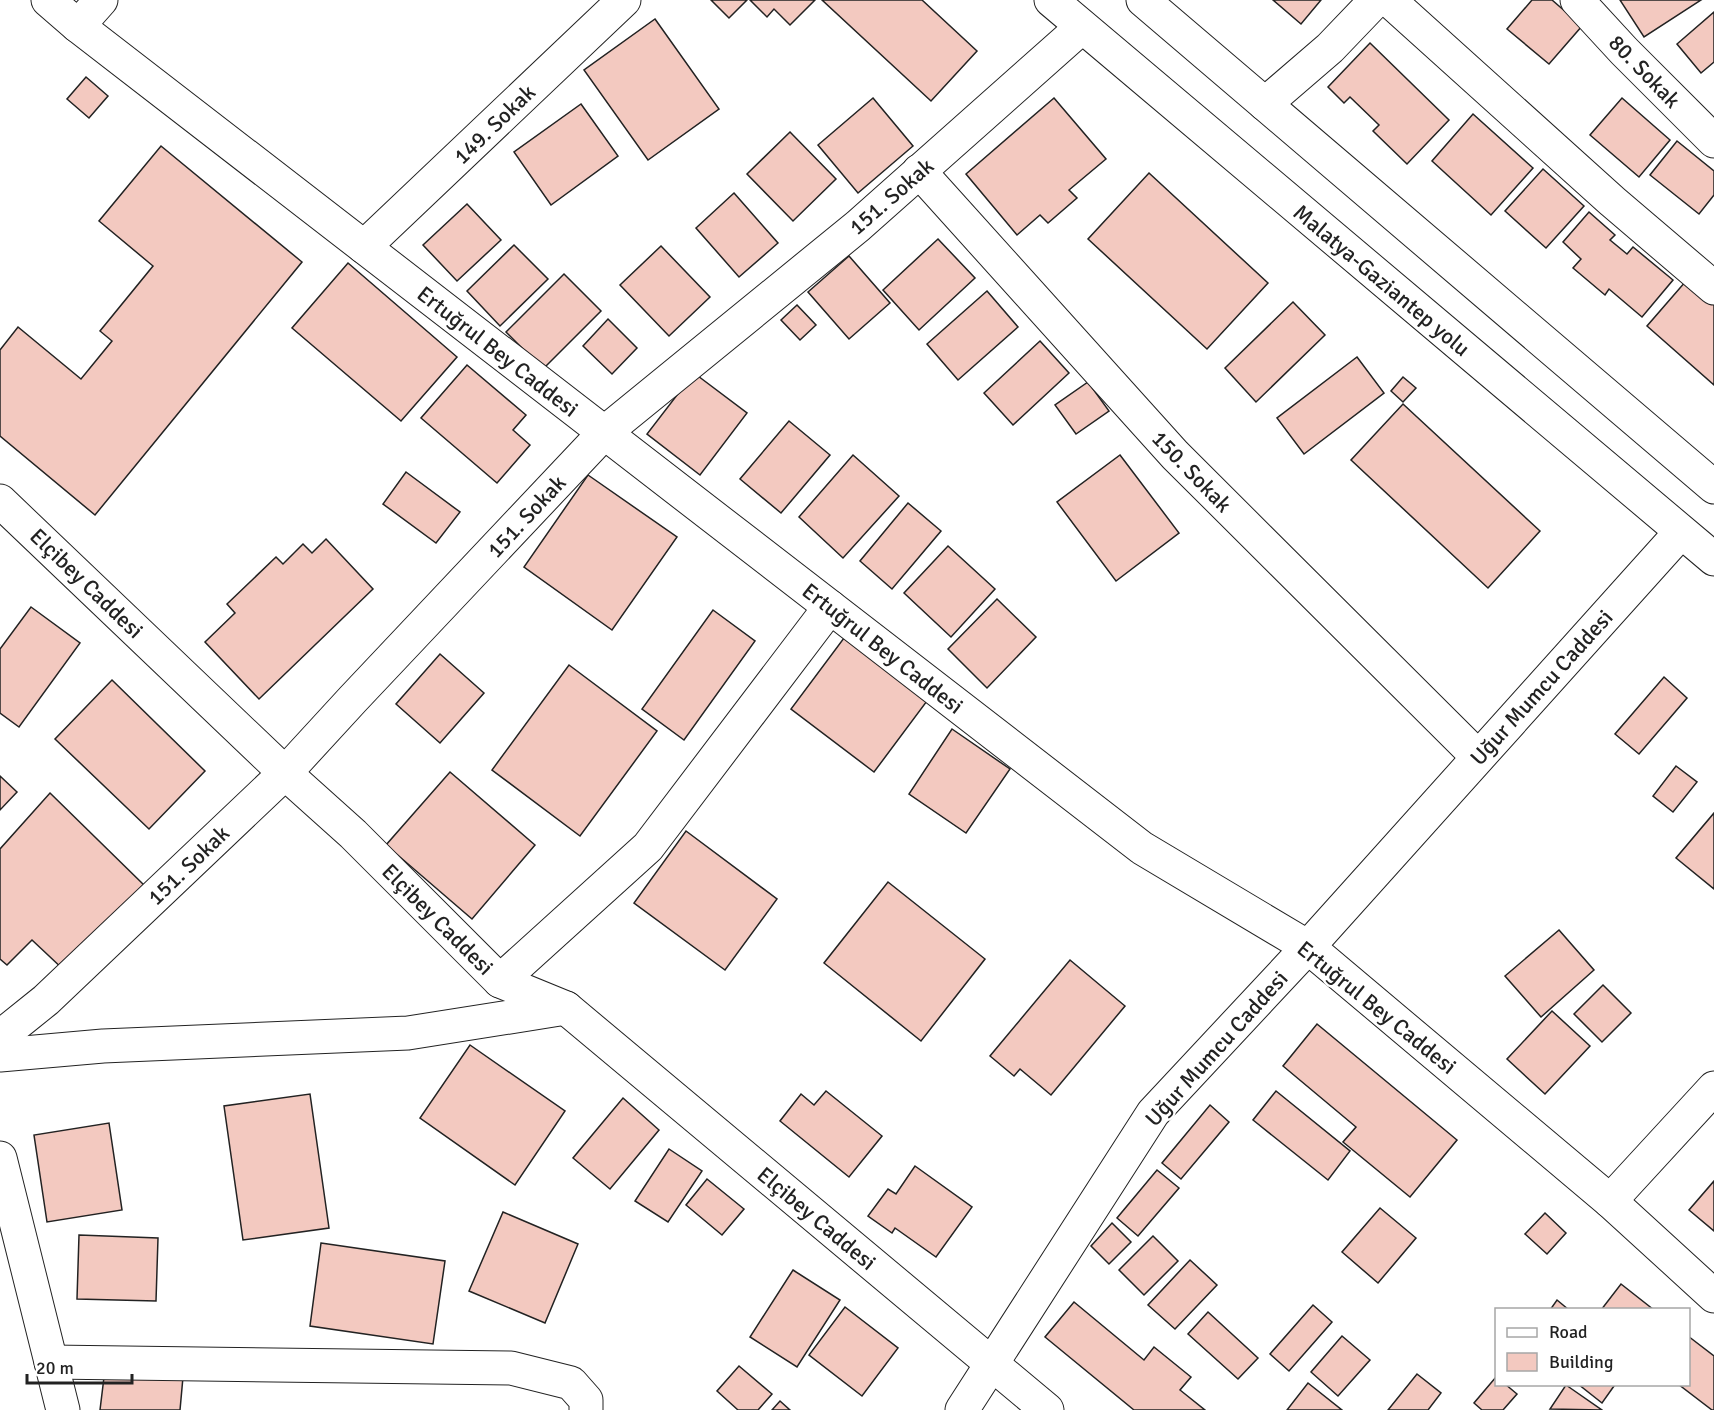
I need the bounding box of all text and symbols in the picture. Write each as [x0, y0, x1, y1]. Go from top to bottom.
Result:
street label: 80. Sokak [1603, 29, 1686, 114]
street label: 149. Sokak [448, 79, 541, 170]
street label: 151. Sokak [844, 152, 939, 240]
street label: Malatya-Gaziantep yolu [1288, 199, 1475, 362]
street label: Ertuğrul Bey Caddesi [412, 280, 584, 423]
street label: 150. Sokak [1146, 425, 1237, 518]
street label: 151. Sokak [481, 469, 571, 563]
street label: Elçibey Caddesi [24, 523, 149, 644]
street label: Ertuğrul Bey Caddesi [797, 577, 969, 720]
street label: Uğur Mumcu Caddesi [1464, 604, 1618, 771]
street label: 151. Sokak [142, 820, 235, 911]
street label: Elçibey Caddesi [376, 858, 499, 981]
street label: Ertuğrul Bey Caddesi [1292, 935, 1462, 1080]
street label: Uğur Mumcu Caddesi [1139, 965, 1293, 1132]
street label: Elçibey Caddesi [752, 1161, 882, 1276]
legend [1495, 1308, 1690, 1386]
text: Road [1549, 1321, 1588, 1343]
scale bar [27, 1347, 132, 1385]
text: Building [1549, 1351, 1613, 1373]
text: 20 m [36, 1357, 74, 1379]

